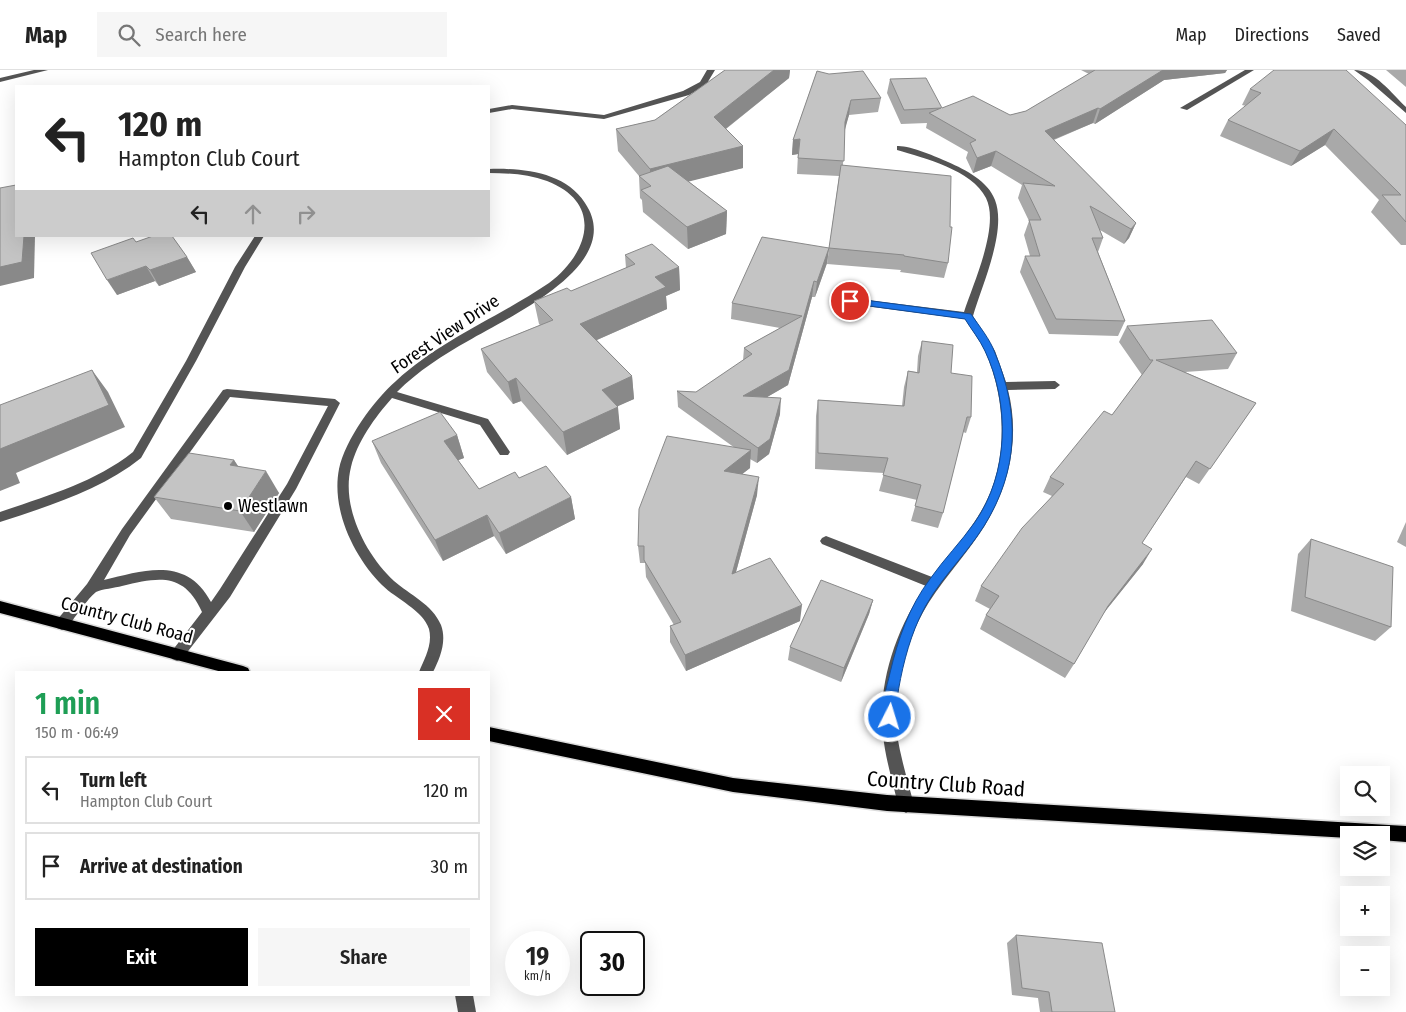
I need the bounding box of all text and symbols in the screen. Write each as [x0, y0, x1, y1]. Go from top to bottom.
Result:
search box [97, 12, 447, 57]
text: Map [25, 21, 67, 49]
icon: search [115, 21, 143, 49]
text: Search here [155, 23, 247, 46]
text: Map [1175, 24, 1207, 46]
text: Directions [1235, 24, 1309, 46]
text: Saved [1337, 24, 1381, 46]
text: 120 m [118, 103, 202, 145]
icon: left [35, 105, 100, 170]
text: Hampton Club Court [118, 145, 300, 172]
icon: left [186, 200, 214, 228]
icon: ahead [239, 200, 267, 228]
icon: right [292, 200, 320, 228]
pin [829, 280, 871, 322]
icon: arrive [836, 287, 864, 315]
street label: Forest View Drive [387, 290, 503, 378]
place label: Westlawn [238, 495, 308, 517]
marker: Westlawn [222, 500, 234, 512]
street label: Country Club Road [59, 592, 195, 648]
text: 1 min [35, 686, 100, 722]
button: close [418, 688, 470, 740]
position arrow [863, 690, 915, 742]
text: 150 m · 06:49 [35, 723, 119, 742]
street label: Country Club Road [866, 766, 1026, 802]
map controls [1340, 766, 1390, 996]
button: search [1340, 766, 1390, 816]
text: Turn left [80, 769, 147, 792]
icon: left [37, 776, 65, 804]
text: 120 m [423, 779, 468, 802]
text: Hampton Club Court [80, 792, 212, 811]
button: layers [1340, 826, 1390, 876]
icon: arrive [37, 852, 65, 880]
text: Arrive at destination [80, 855, 243, 878]
text: 30 m [430, 855, 468, 878]
button: + [1340, 886, 1390, 936]
button: Exit [35, 928, 248, 986]
button: Share [258, 928, 470, 986]
speed limit sign: 30 [580, 931, 645, 996]
text: 19 [526, 942, 549, 972]
button: − [1340, 946, 1390, 996]
text: km/h [524, 969, 551, 983]

